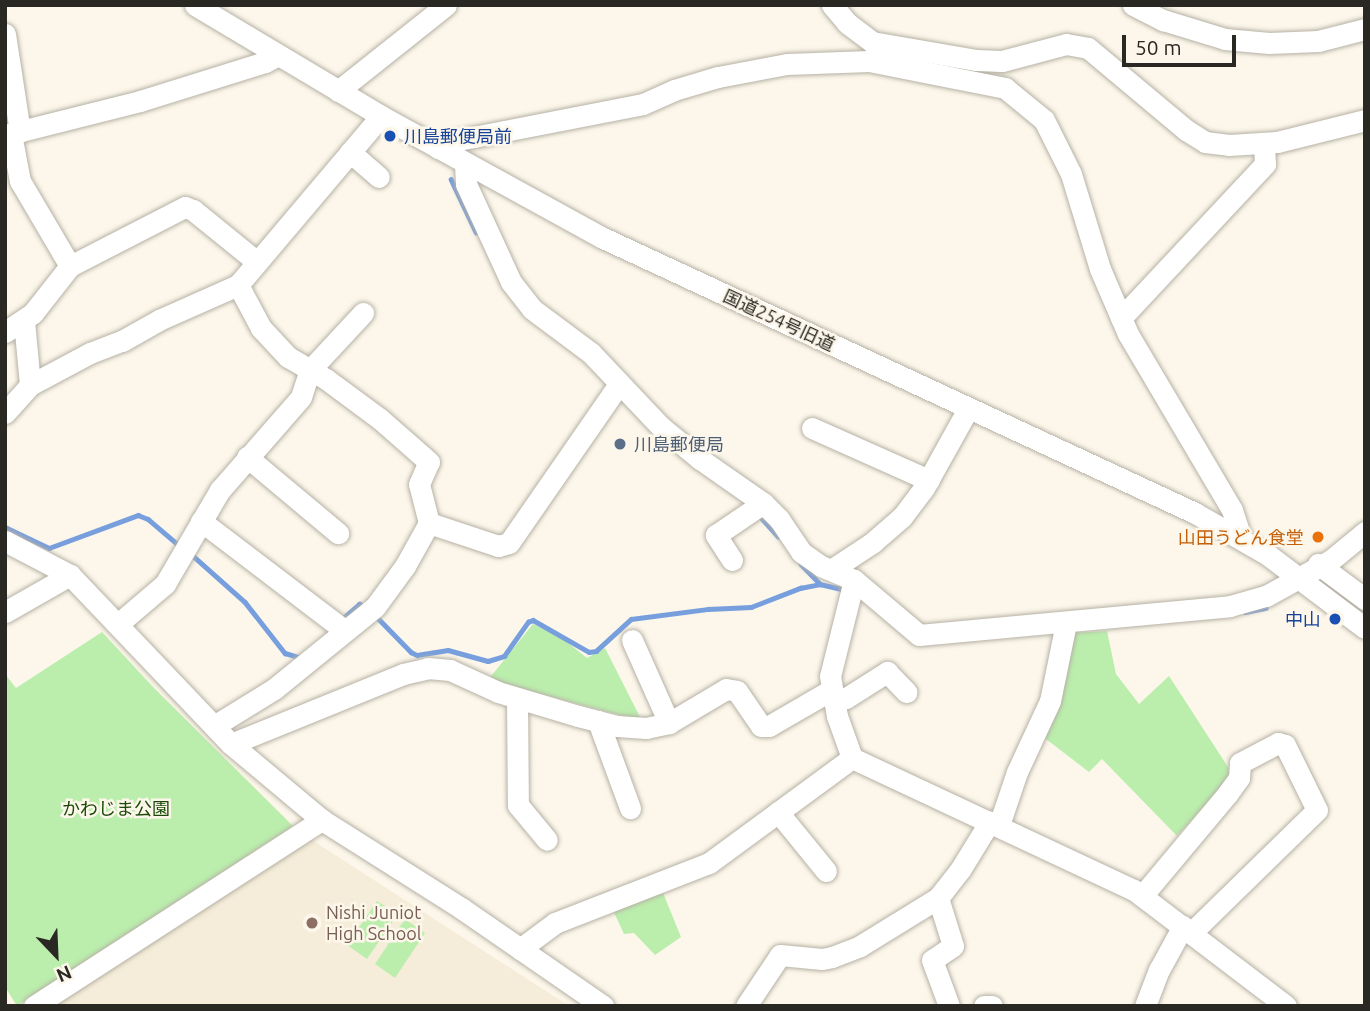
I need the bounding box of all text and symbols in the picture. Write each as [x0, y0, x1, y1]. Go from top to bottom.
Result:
scale bar [1125, 21, 1239, 65]
text: 50 m [1135, 35, 1182, 59]
place label: 川島郵便局前 [404, 125, 512, 147]
marker: 川島郵便局前 [382, 128, 398, 144]
street label: 国道254号旧道 [720, 285, 838, 355]
place label: 川島郵便局 [634, 433, 724, 455]
marker: 川島郵便局 [612, 436, 628, 452]
place label: 山田うどん食堂 [1178, 526, 1304, 548]
marker: 山田うどん食堂 [1310, 529, 1326, 545]
place label: 中山 [1285, 608, 1321, 630]
marker: 中山 [1327, 611, 1343, 627]
park label: かわじま公園 [62, 797, 170, 819]
place label: Nishi Juniot High School [326, 902, 422, 944]
marker: Nishi Juniot High School [304, 915, 320, 931]
north arrow [21, 920, 91, 990]
text: N [53, 961, 75, 987]

